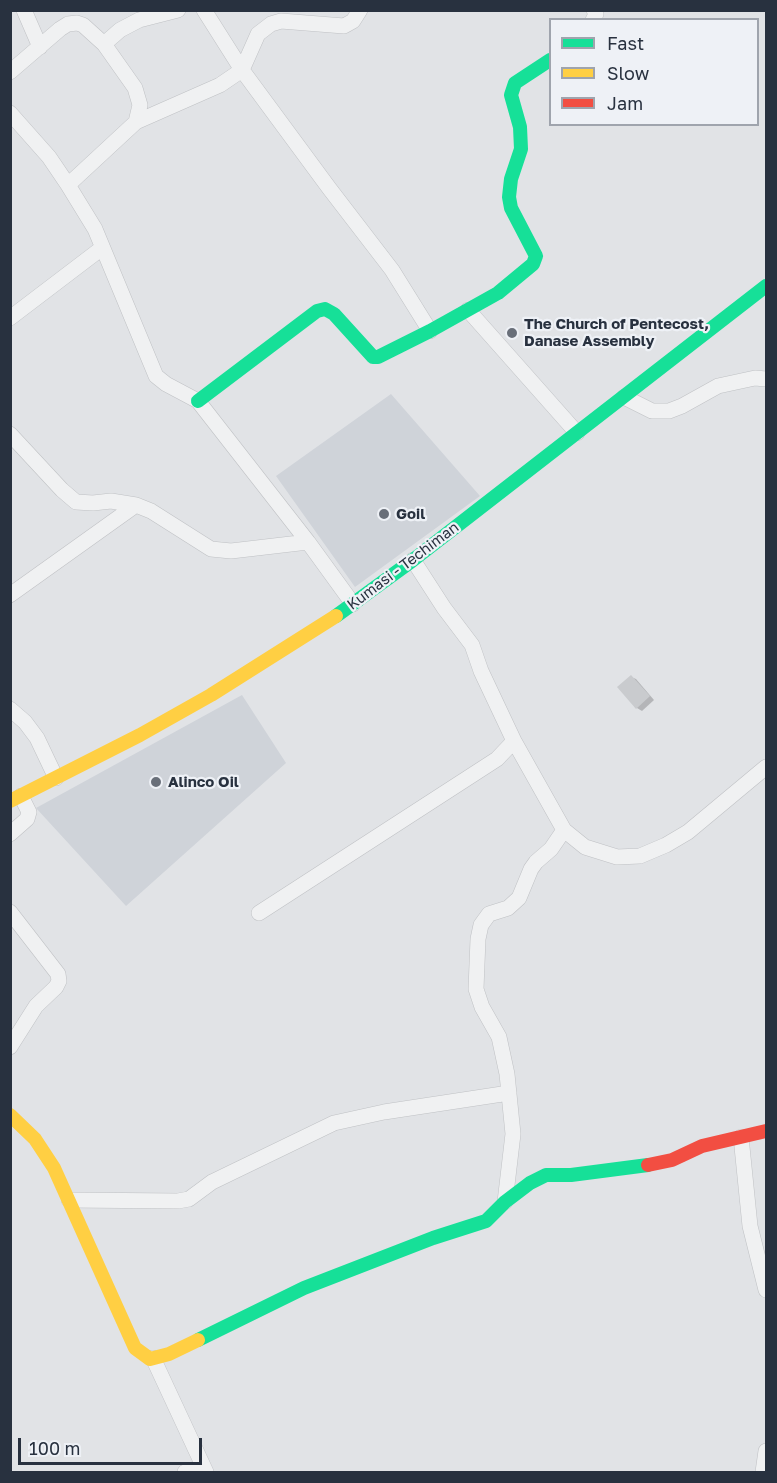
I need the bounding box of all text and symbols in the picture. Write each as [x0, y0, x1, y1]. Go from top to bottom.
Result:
legend [549, 18, 759, 126]
text: Fast [607, 32, 644, 54]
text: Slow [607, 62, 649, 84]
text: Jam [607, 92, 643, 114]
place label: The Church of Pentecost, Danase Assembly [524, 315, 709, 350]
marker: The Church of Pentecost, Danase Assembly [505, 326, 519, 340]
place label: Goil [396, 505, 425, 523]
marker: Goil [377, 507, 391, 521]
street label: Kumasi - Techiman [344, 518, 462, 614]
place label: Alinco Oil [168, 773, 239, 791]
marker: Alinco Oil [149, 775, 163, 789]
scale bar [21, 1426, 206, 1464]
text: 100 m [29, 1437, 80, 1459]

